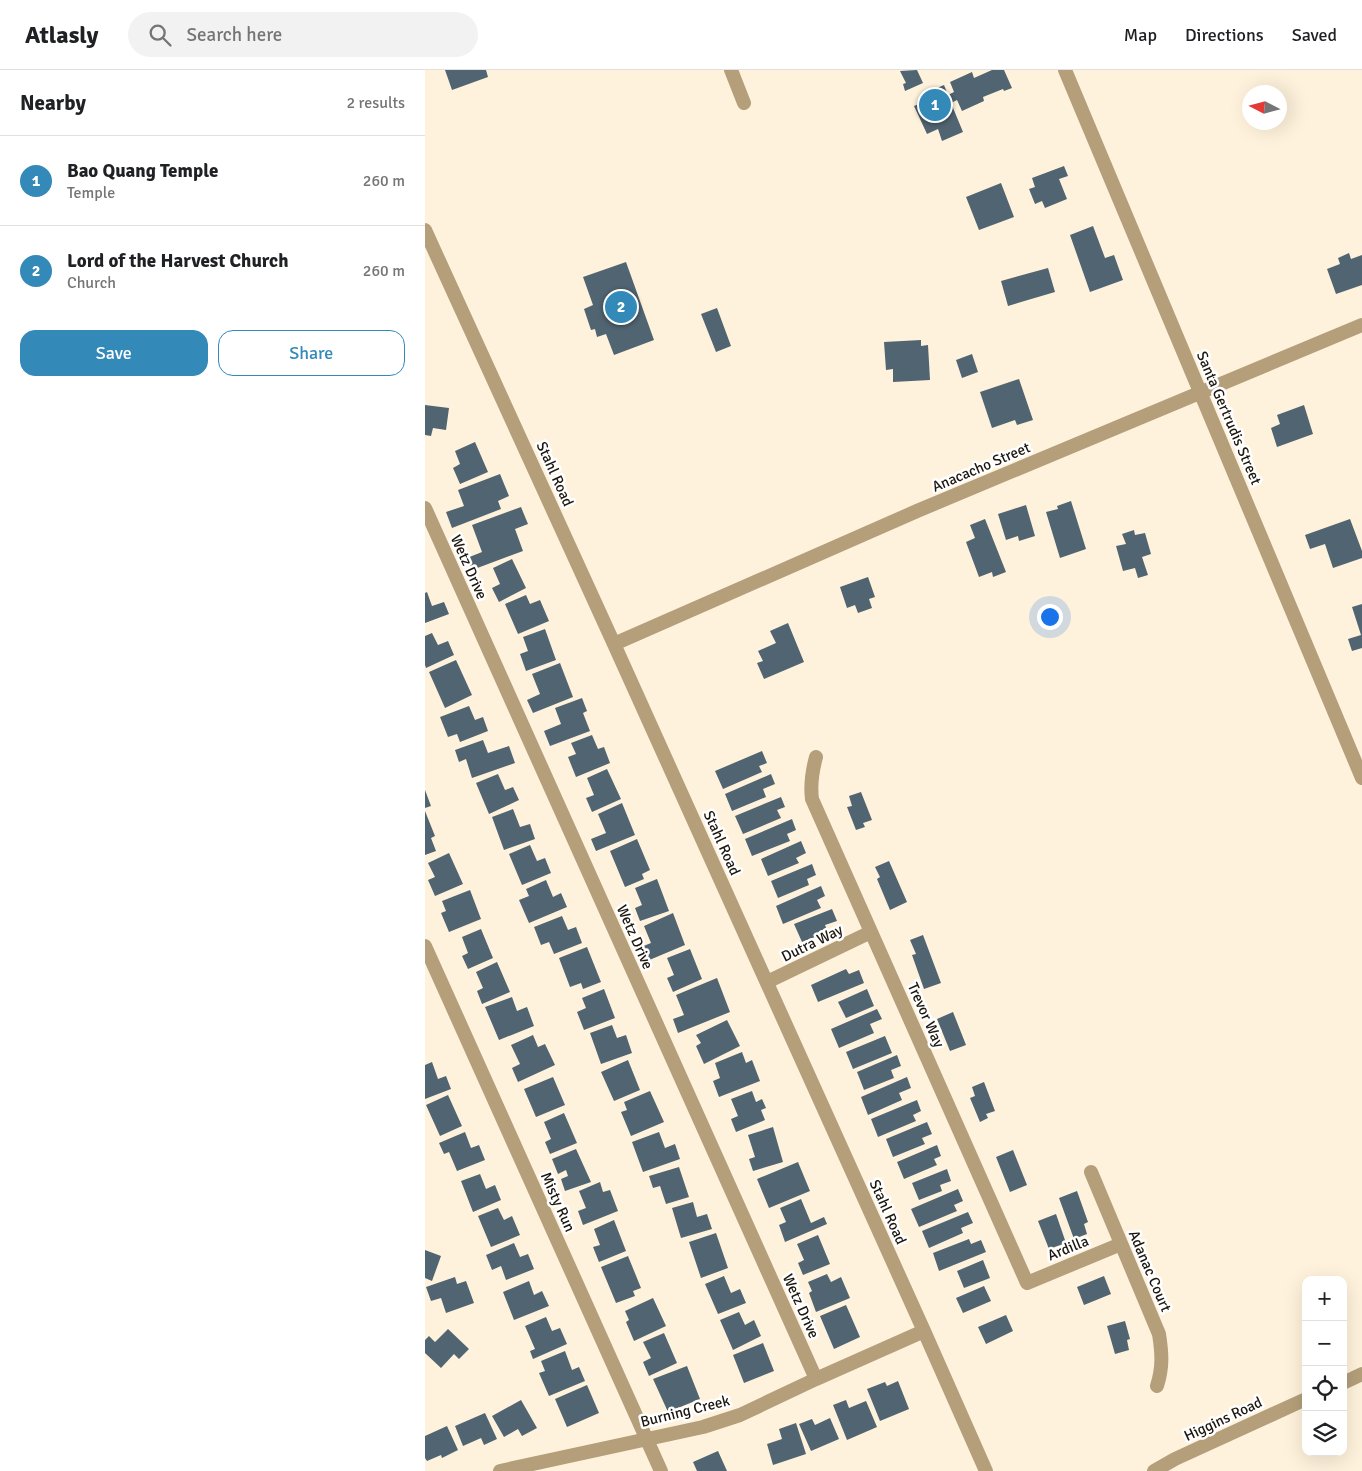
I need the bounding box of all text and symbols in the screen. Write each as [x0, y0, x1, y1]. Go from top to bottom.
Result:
search box [128, 12, 478, 57]
text: Atlasly [25, 20, 98, 50]
icon: search [146, 21, 174, 49]
text: Search here [186, 23, 282, 47]
text: Map [1124, 24, 1157, 46]
text: Directions [1185, 24, 1264, 46]
text: Saved [1292, 24, 1337, 46]
north arrow [1242, 85, 1287, 130]
pin: 1 [919, 86, 951, 124]
text: Nearby [20, 90, 86, 116]
text: 2 results [346, 93, 405, 113]
text: Bao Quang Temple [67, 159, 218, 183]
text: 1 [32, 171, 40, 191]
text: 260 m [363, 171, 405, 191]
text: Temple [67, 183, 115, 203]
text: Lord of the Harvest Church [67, 249, 288, 273]
text: 2 [32, 261, 40, 281]
text: 260 m [363, 261, 405, 281]
text: Church [67, 273, 116, 293]
pin: 2 [605, 288, 637, 326]
button: Save [20, 330, 208, 376]
button: Share [218, 330, 405, 376]
street label: Santa Gertrudis Street [1193, 349, 1265, 487]
street label: Anacacho Street [929, 438, 1033, 496]
street label: Stahl Road [533, 439, 577, 509]
street label: Wetz Drive [447, 532, 491, 602]
your location [1037, 604, 1063, 630]
street label: Stahl Road [700, 808, 744, 878]
street label: Wetz Drive [613, 902, 657, 972]
street label: Dutra Way [778, 920, 846, 966]
street label: Trevor Way [904, 980, 948, 1050]
street label: Misty Run [537, 1169, 579, 1235]
street label: Stahl Road [866, 1177, 910, 1247]
street label: Adanac Court [1125, 1228, 1175, 1314]
street label: Ardilla [1045, 1232, 1091, 1264]
street label: Wetz Drive [779, 1271, 823, 1341]
map controls [1302, 1276, 1347, 1456]
button: + [1302, 1276, 1347, 1321]
button: − [1302, 1321, 1347, 1366]
button: locate [1302, 1366, 1347, 1411]
street label: Burning Creek [639, 1391, 732, 1431]
street label: Higgins Road [1181, 1393, 1265, 1445]
button: layers [1302, 1411, 1347, 1456]

